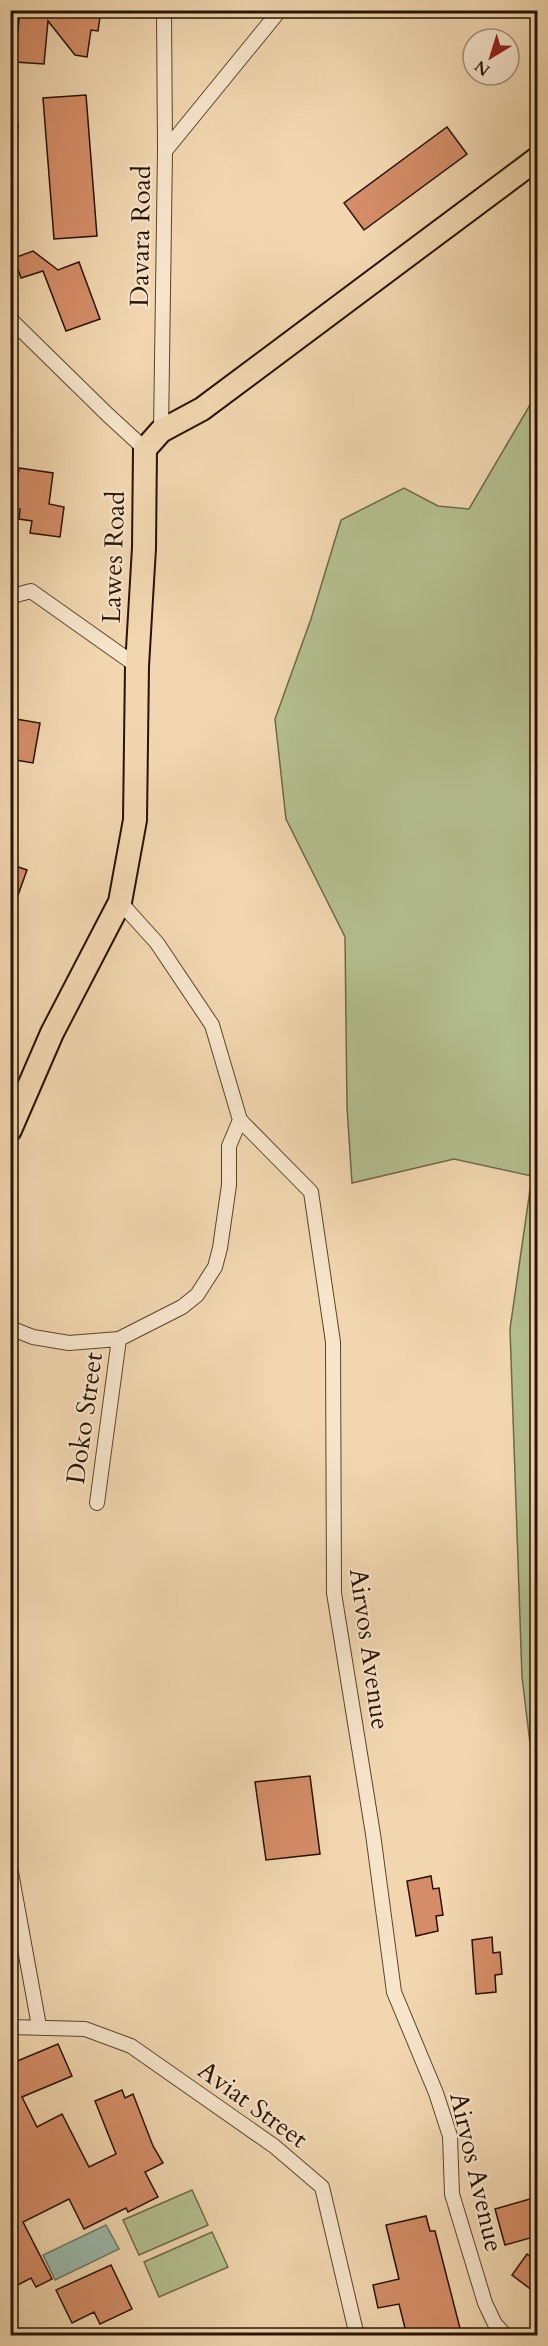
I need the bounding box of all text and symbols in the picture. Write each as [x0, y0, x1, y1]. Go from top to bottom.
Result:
north arrow [461, 27, 521, 87]
text: N [470, 55, 495, 81]
street label: Davara Road [122, 165, 159, 307]
street label: Lawes Road [94, 490, 133, 624]
street label: Doko Street [58, 1350, 111, 1486]
street label: Airvos Avenue [341, 1566, 398, 1732]
street label: Aviat Street [191, 2053, 315, 2156]
street label: Airvos Avenue [441, 2089, 512, 2255]

